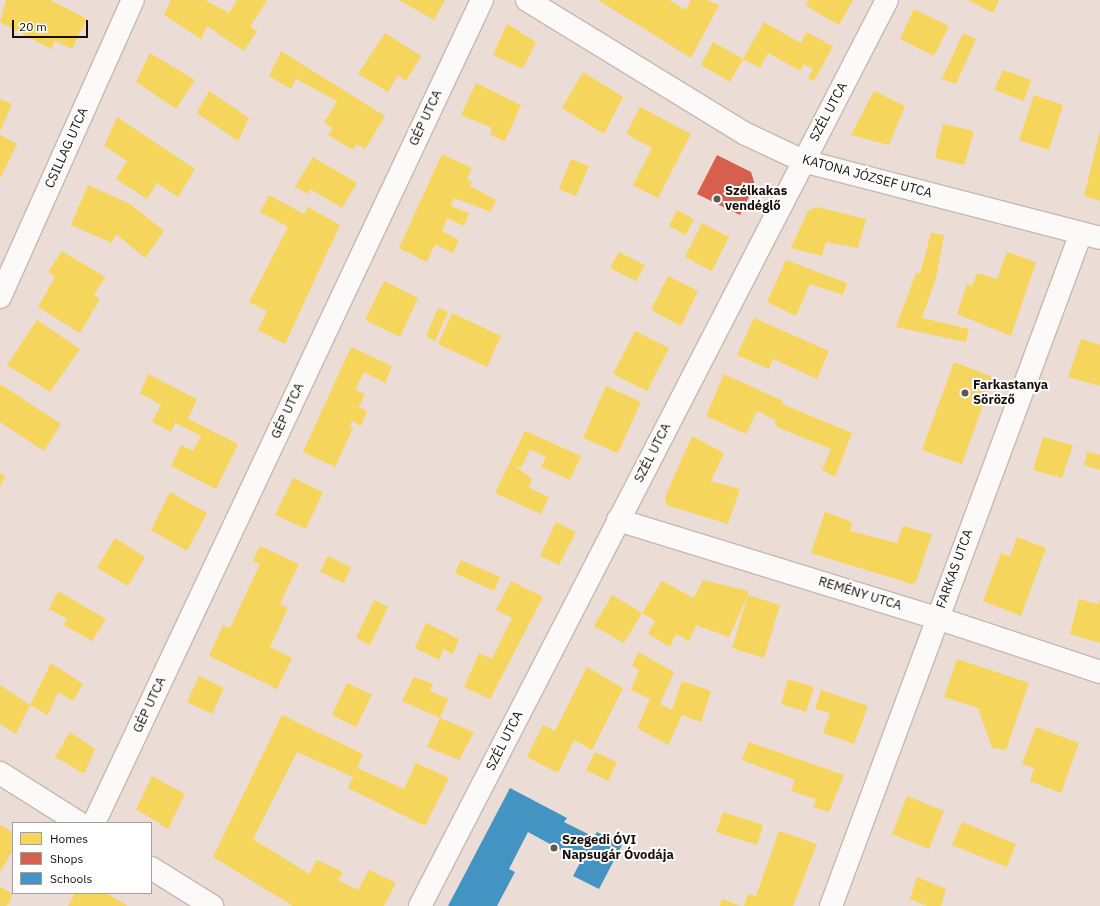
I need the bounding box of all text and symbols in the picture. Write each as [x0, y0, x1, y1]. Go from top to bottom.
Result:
scale bar [14, 12, 90, 38]
text: 20 m [19, 19, 47, 34]
street label: SZÉL UTCA [807, 80, 851, 144]
street label: GÉP UTCA [406, 88, 446, 148]
street label: CSILLAG UTCA [42, 105, 92, 191]
street label: KATONA JÓZSEF UTCA [800, 152, 934, 202]
place label: Szélkakas vendéglő [725, 184, 787, 215]
marker: Szélkakas vendéglő [712, 194, 722, 204]
place label: Farkastanya Söröző [973, 378, 1048, 409]
street label: GÉP UTCA [268, 381, 308, 441]
marker: Farkastanya Söröző [960, 388, 970, 398]
street label: SZÉL UTCA [631, 421, 675, 485]
street label: FARKAS UTCA [933, 527, 977, 611]
street label: REMÉNY UTCA [816, 574, 904, 614]
street label: GÉP UTCA [130, 675, 170, 735]
street label: SZÉL UTCA [483, 709, 527, 773]
legend [12, 822, 152, 894]
text: Homes [50, 831, 88, 846]
place label: Szegedi ÓVI Napsugár Óvodája [562, 833, 674, 864]
marker: Szegedi ÓVI Napsugár Óvodája [549, 843, 559, 853]
text: Shops [50, 851, 83, 866]
text: Schools [50, 871, 92, 886]

